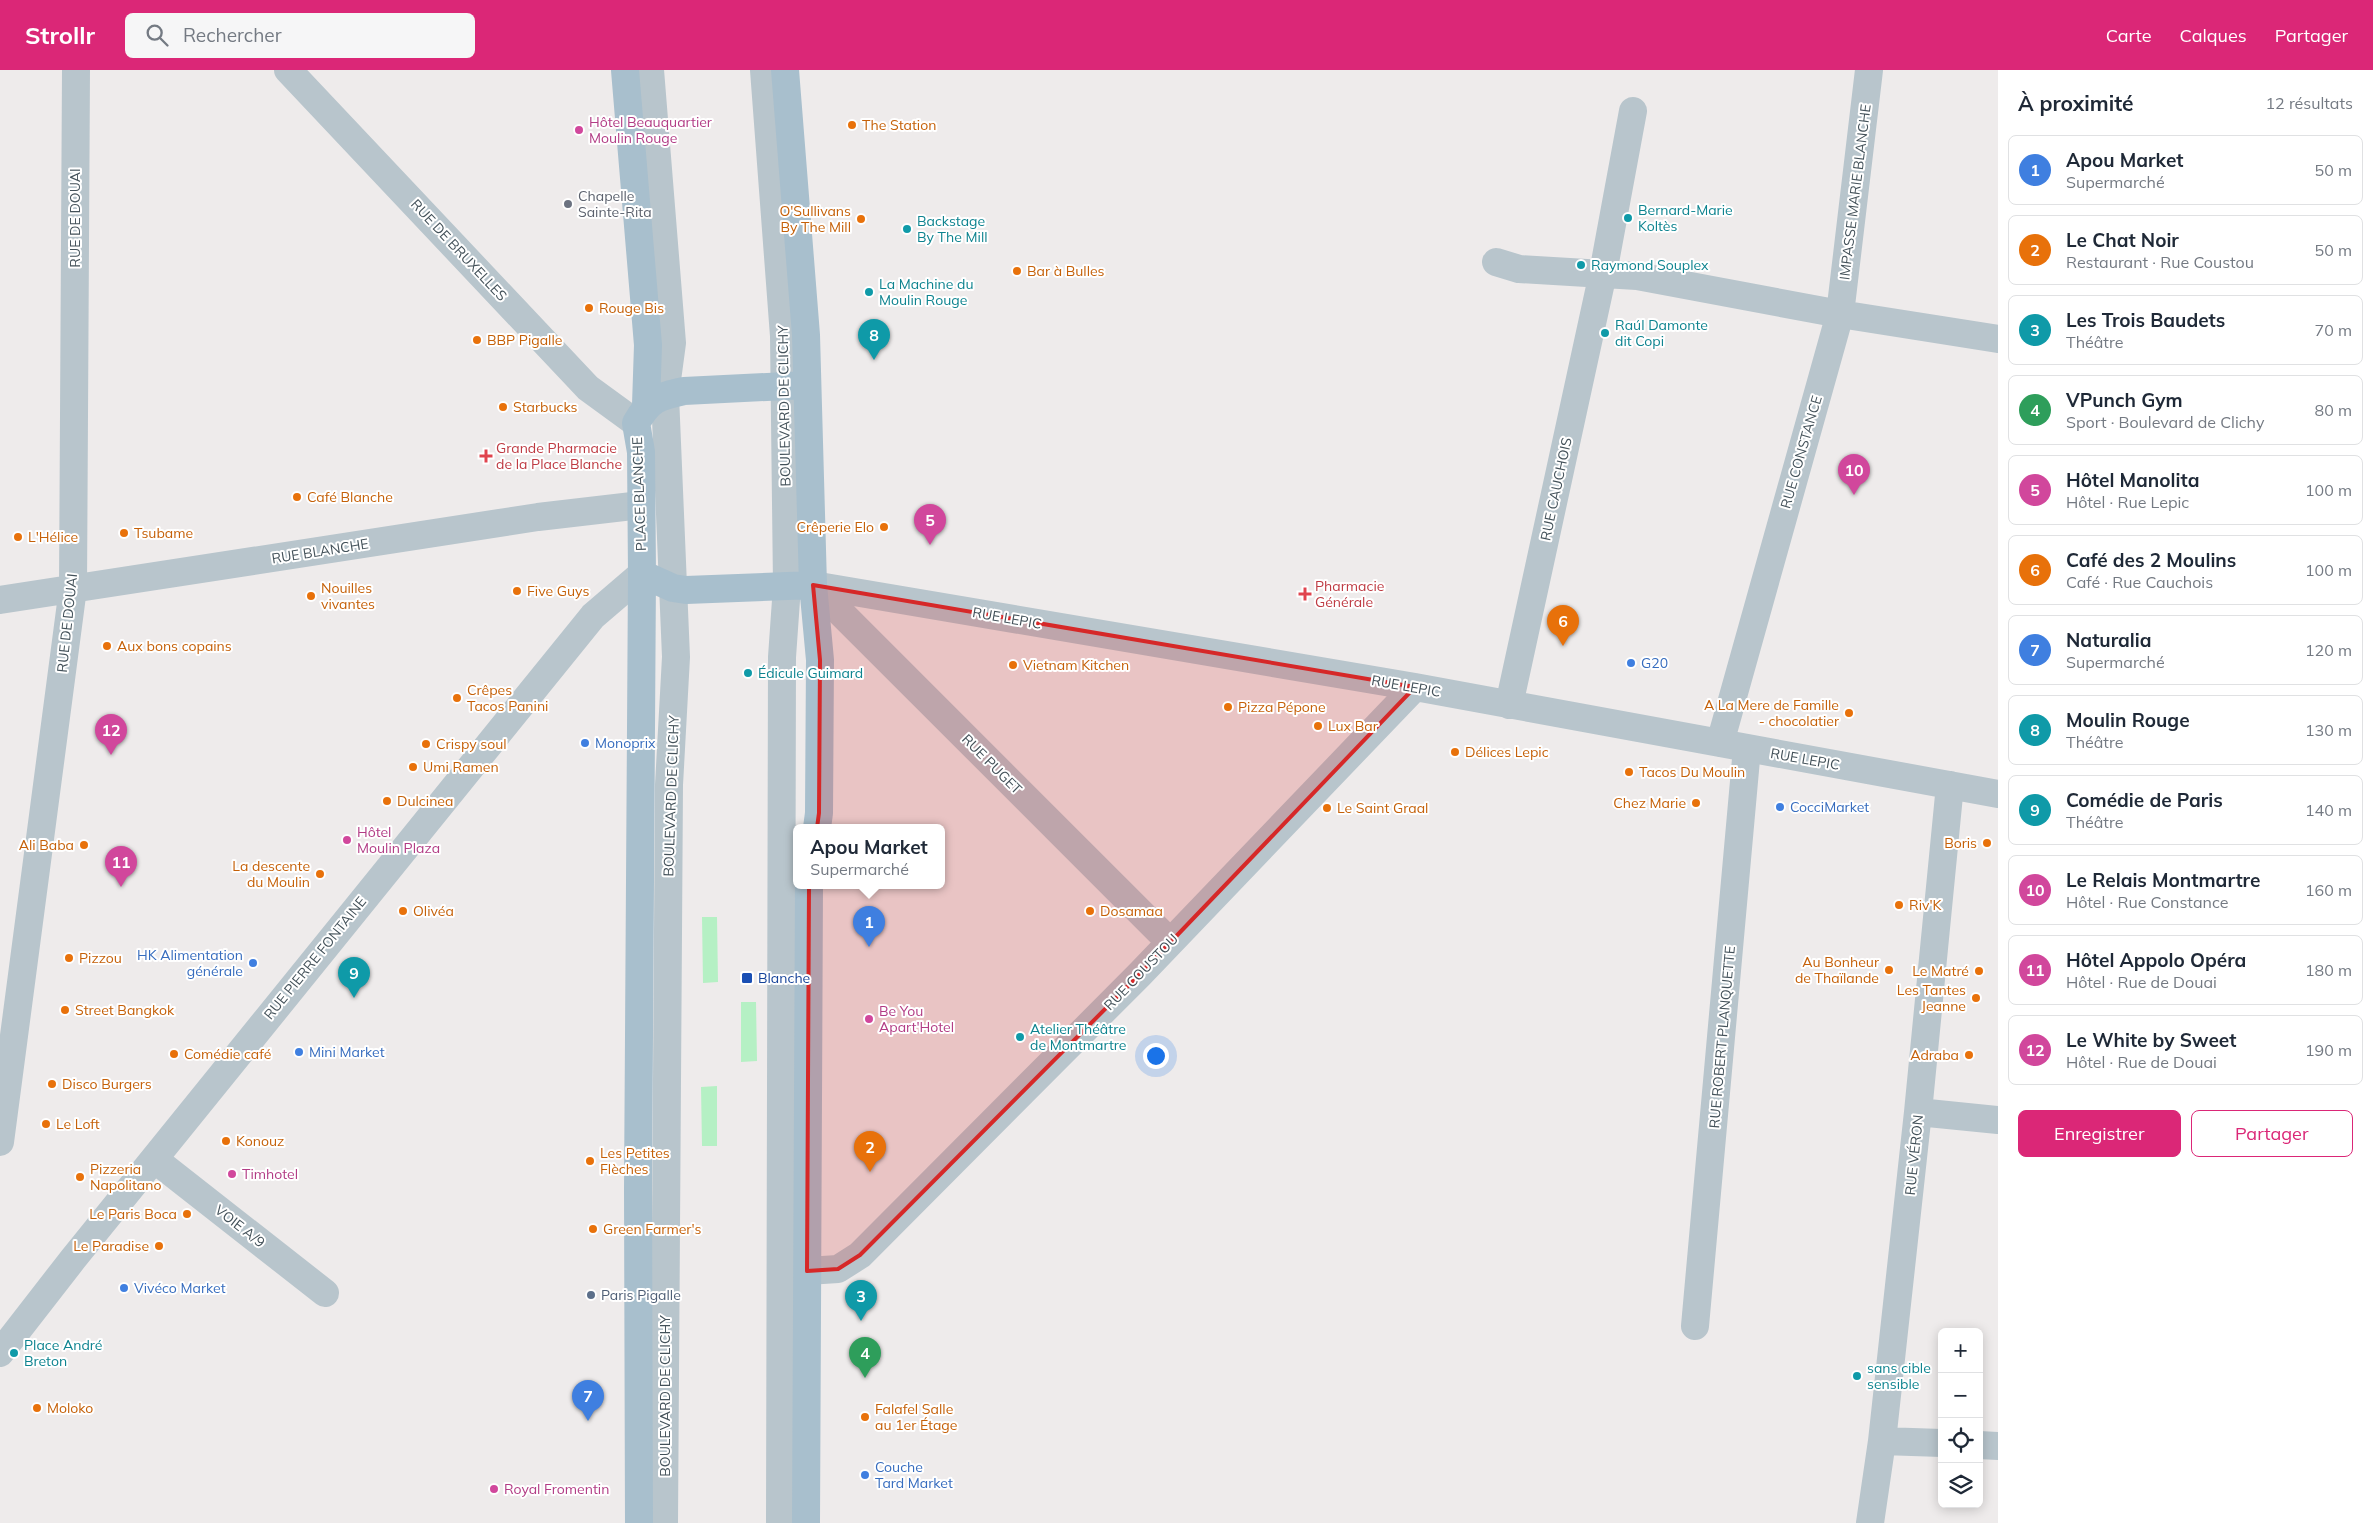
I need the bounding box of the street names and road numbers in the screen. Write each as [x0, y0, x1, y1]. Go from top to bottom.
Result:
street label: IMPASSE MARIE BLANCHE [1835, 103, 1875, 281]
street label: RUE DE DOUAI [66, 168, 84, 268]
street label: RUE DE BRUXELLES [407, 195, 511, 305]
street label: BOULEVARD DE CLICHY [774, 325, 794, 487]
street label: RUE CONSTANCE [1776, 393, 1826, 511]
street label: RUE CAUCHOIS [1536, 436, 1576, 542]
street label: PLACE BLANCHE [628, 437, 650, 551]
street label: RUE BLANCHE [270, 534, 370, 568]
street label: RUE DE DOUAI [53, 573, 81, 673]
street label: RUE LEPIC [971, 603, 1043, 633]
street label: RUE LEPIC [1370, 671, 1442, 701]
street label: BOULEVARD DE CLICHY [659, 715, 683, 877]
street label: RUE PUGET [958, 730, 1026, 798]
street label: RUE LEPIC [1769, 744, 1841, 774]
street label: RUE PIERRE FONTAINE [260, 893, 370, 1023]
street label: RUE COUSTOU [1100, 930, 1182, 1014]
street label: RUE ROBERT PLANQUETTE [1705, 945, 1739, 1129]
street label: RUE VÉRON [1901, 1114, 1927, 1196]
street label: VOIE A/9 [211, 1201, 269, 1251]
street label: BOULEVARD DE CLICHY [656, 1315, 674, 1477]

